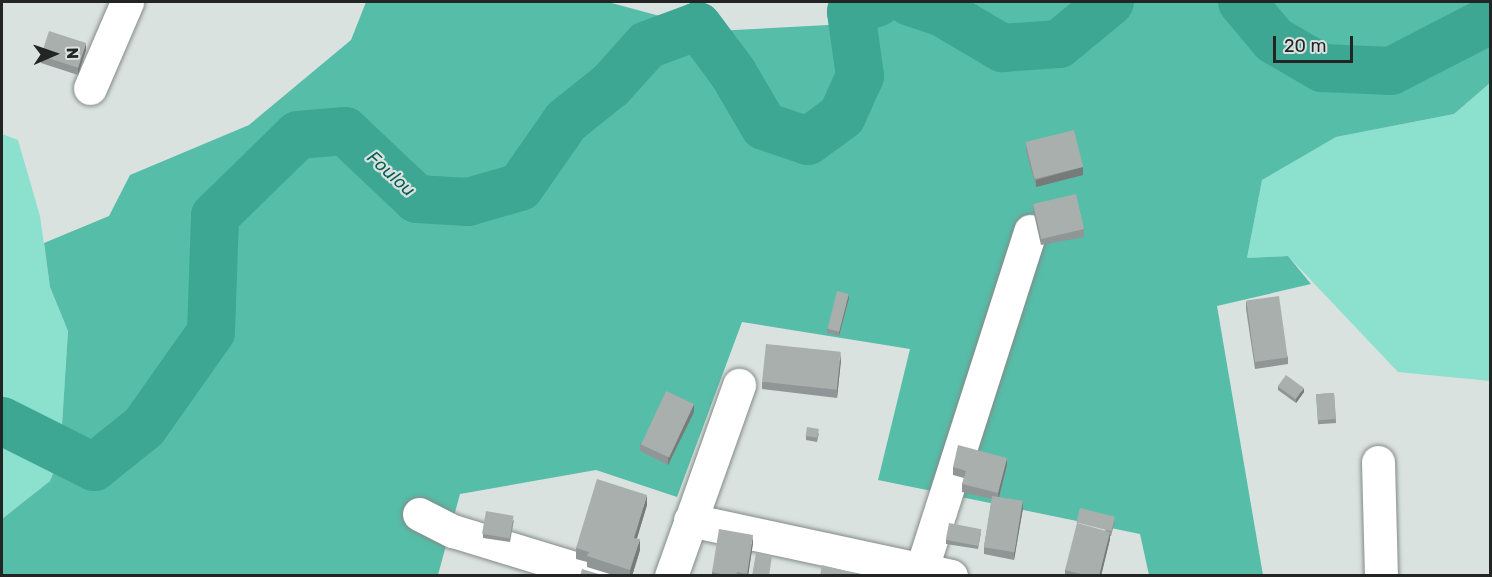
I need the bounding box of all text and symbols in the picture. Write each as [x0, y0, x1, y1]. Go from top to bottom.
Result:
north arrow [24, 24, 84, 84]
scale bar [1276, 24, 1356, 62]
text: 20 m [1284, 35, 1326, 57]
text: N [63, 47, 82, 59]
water label: Foulou [363, 147, 419, 201]

